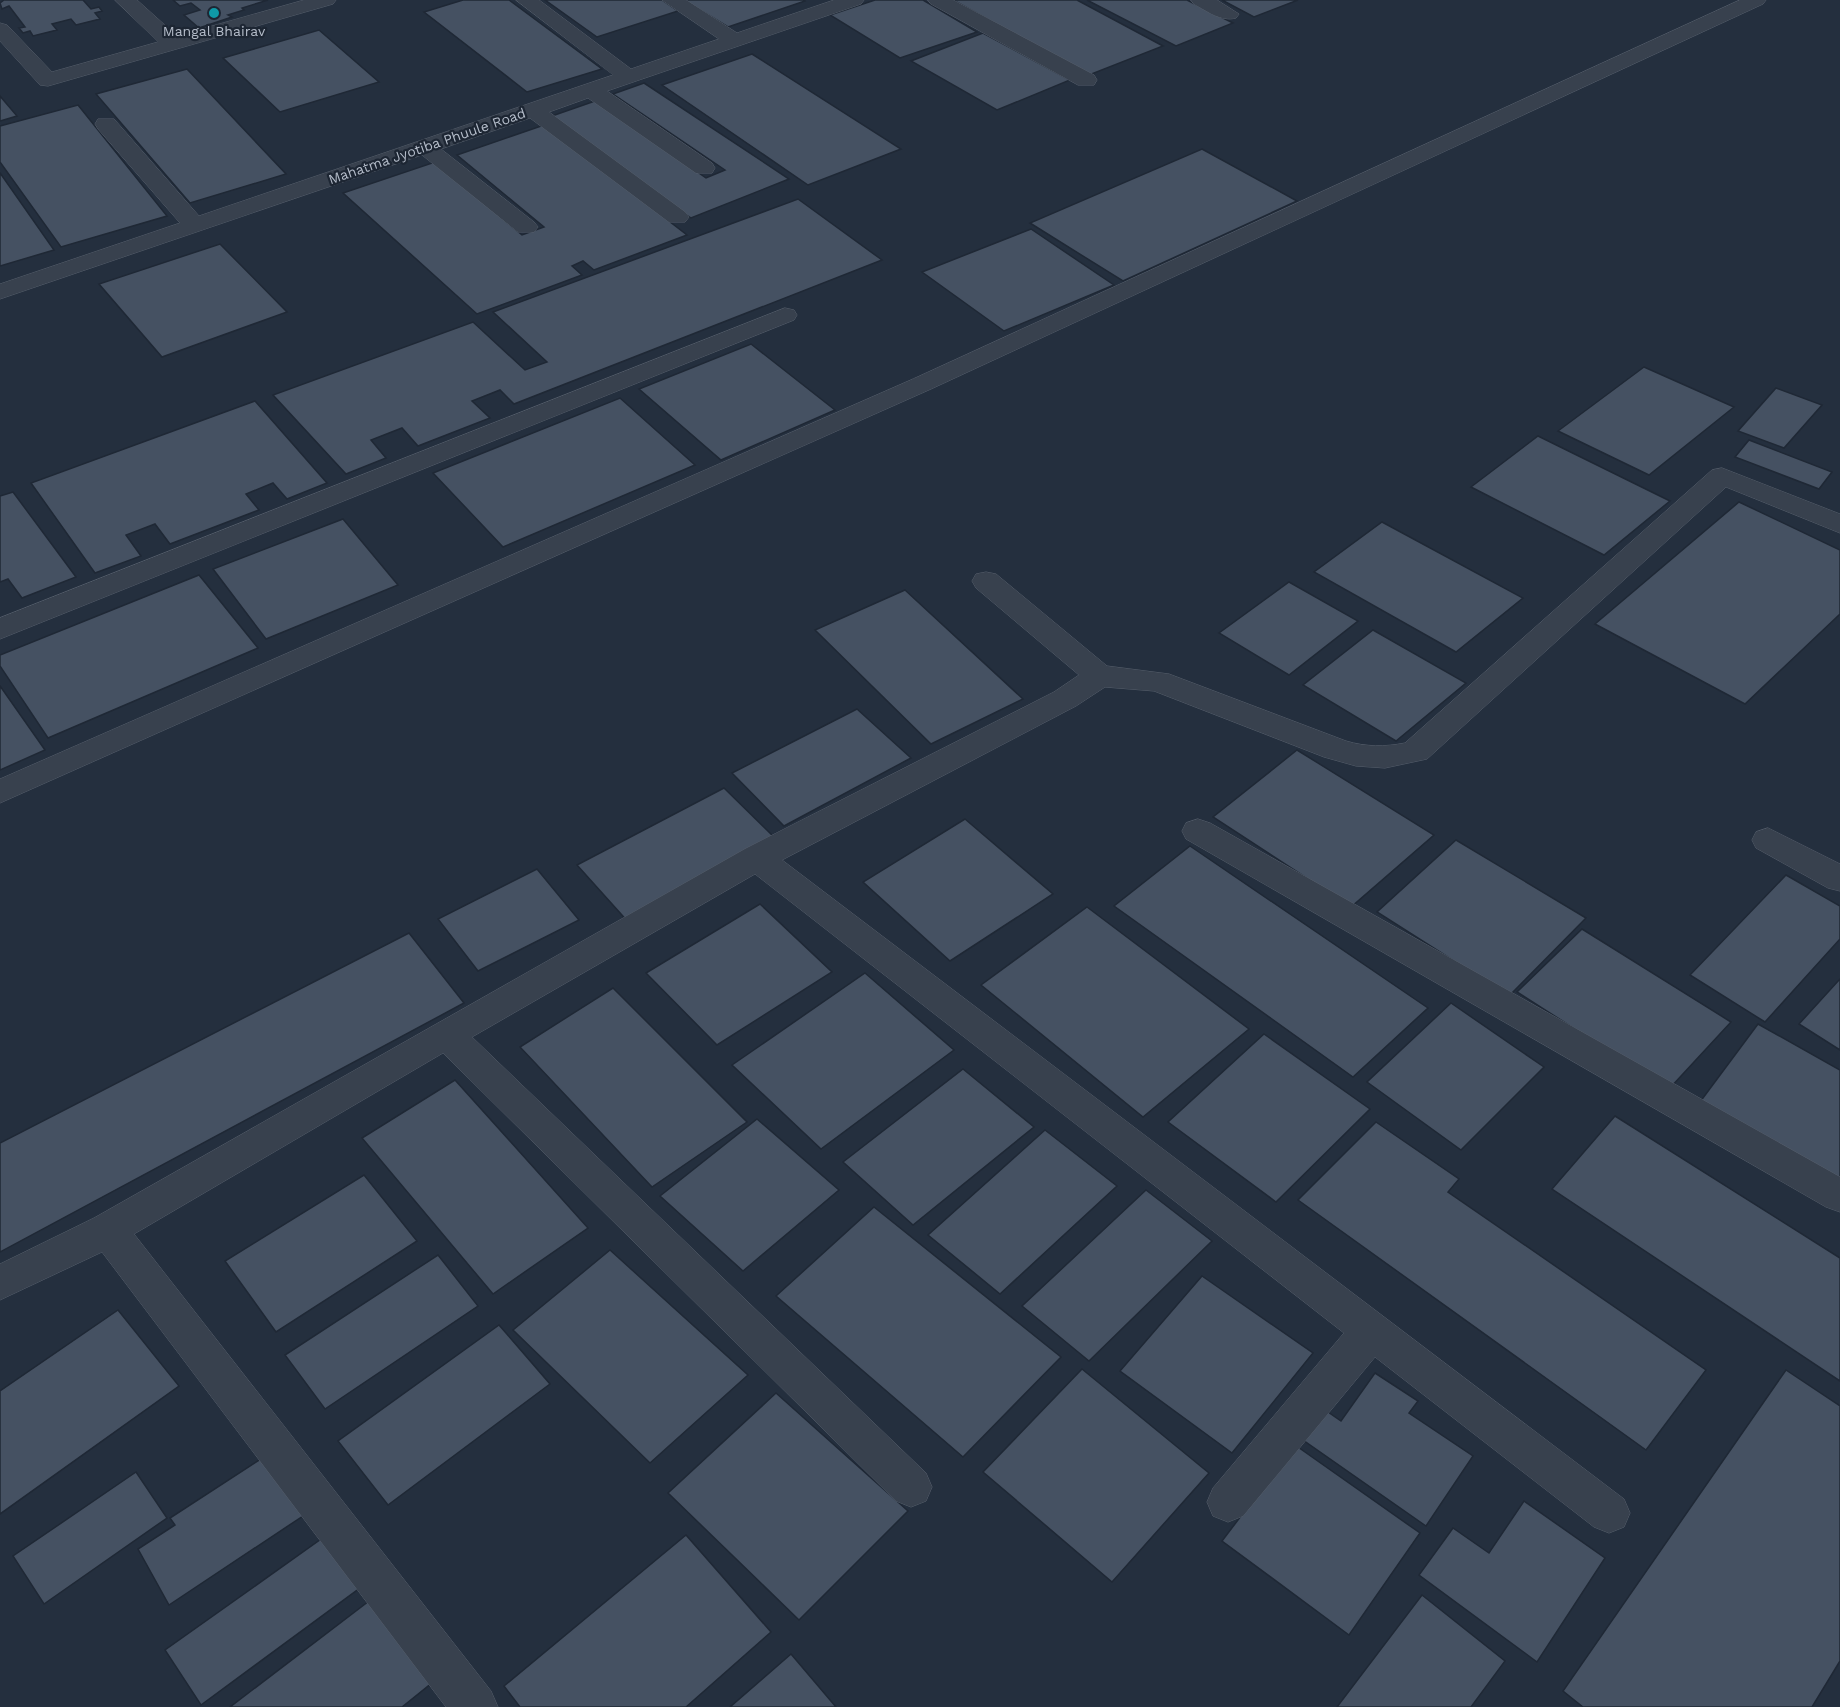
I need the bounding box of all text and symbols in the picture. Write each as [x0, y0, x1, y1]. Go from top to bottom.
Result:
marker: Mangal Bhairav [207, 6, 221, 20]
place label: Mangal Bhairav [163, 23, 266, 39]
street label: Mahatma Jyotiba Phuule Road [326, 105, 528, 187]

